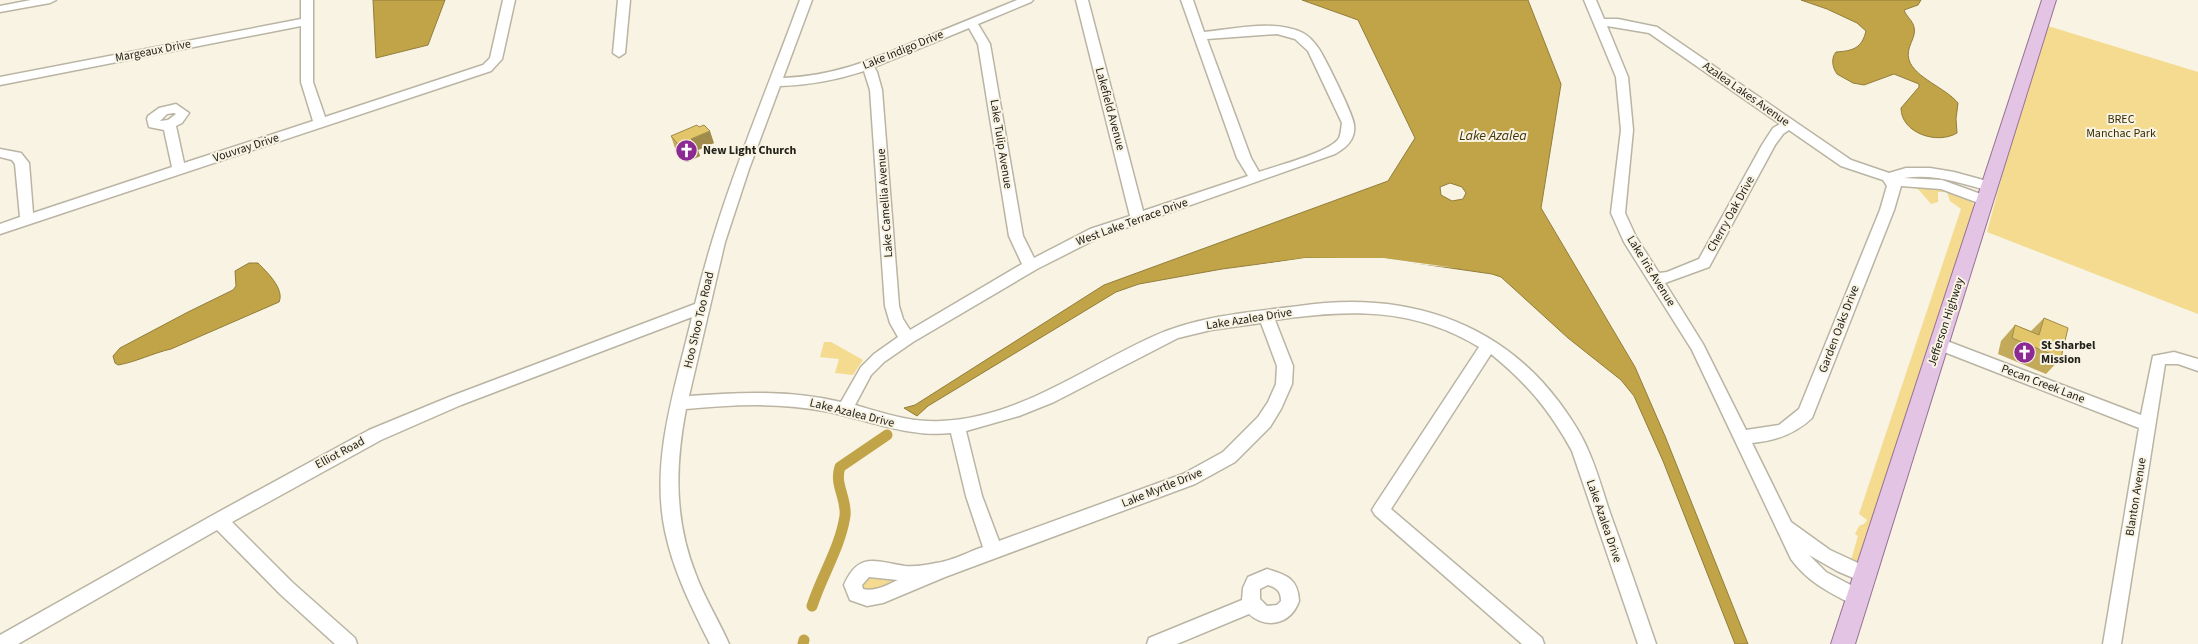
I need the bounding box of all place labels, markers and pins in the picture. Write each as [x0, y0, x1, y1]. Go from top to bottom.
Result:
church icon: New Light Church [675, 138, 699, 162]
place label: New Light Church [703, 142, 797, 159]
place label: St Sharbel Mission [2041, 337, 2096, 368]
church icon: St Sharbel Mission [2013, 340, 2037, 364]

